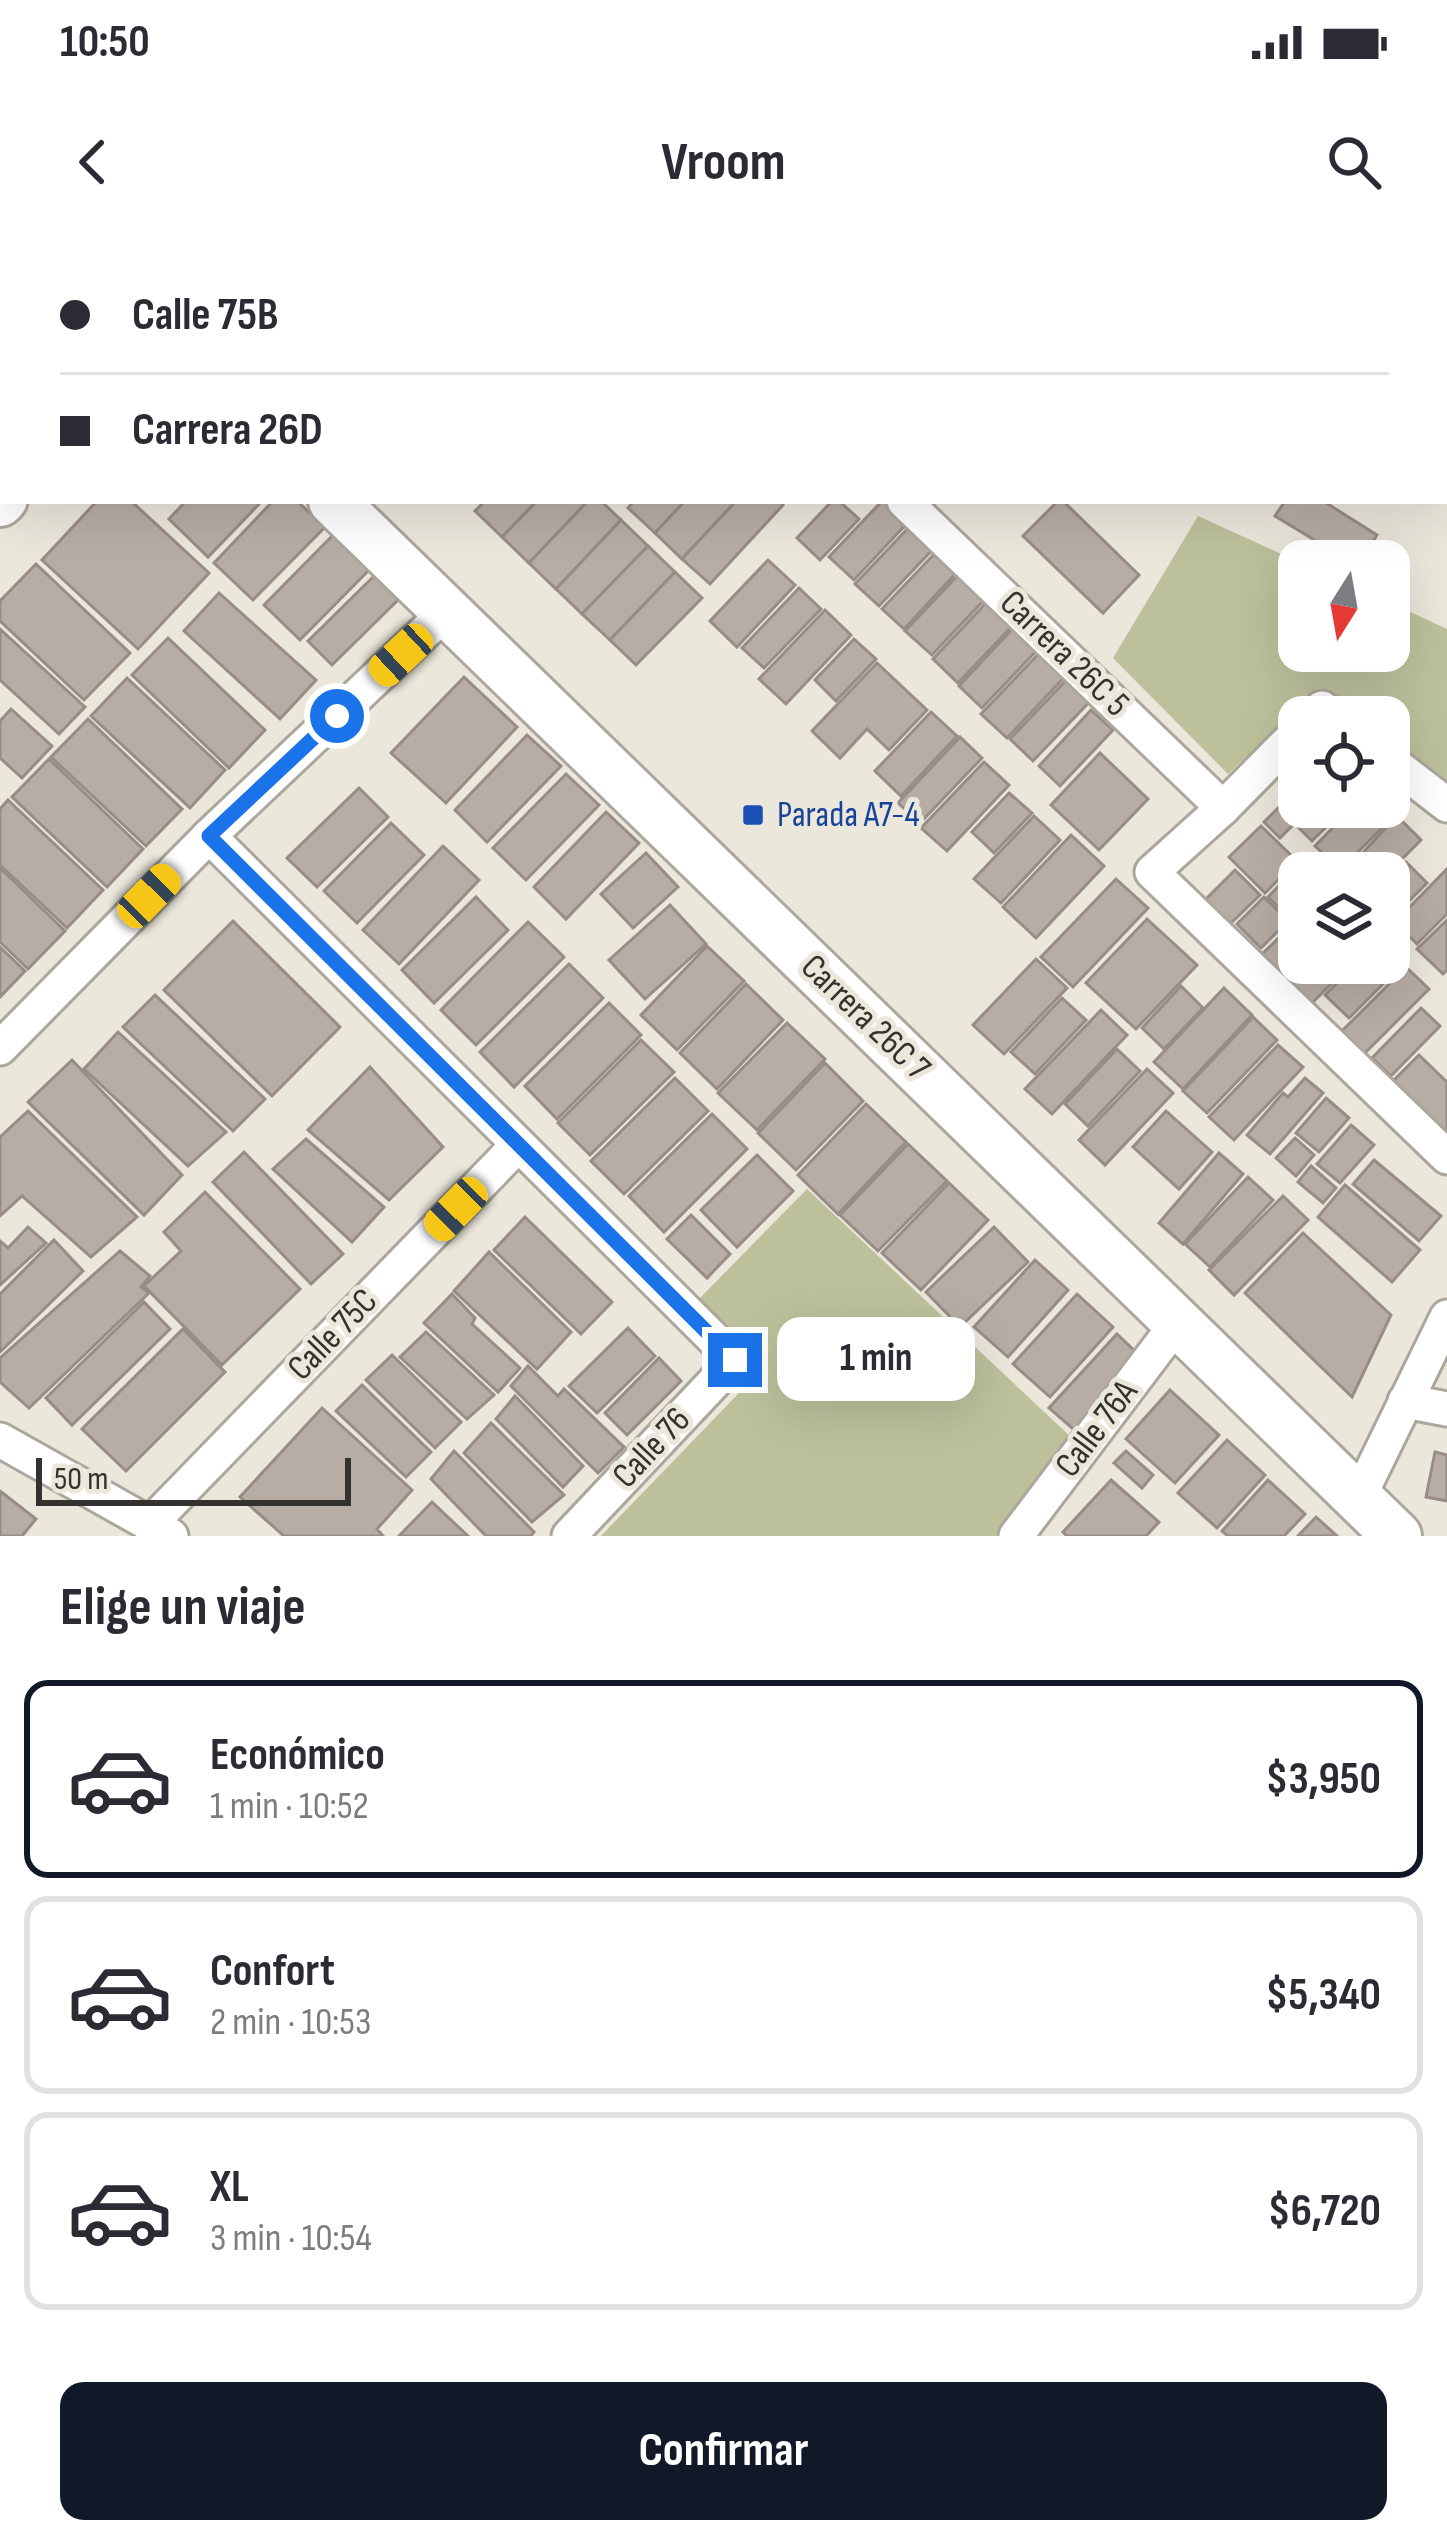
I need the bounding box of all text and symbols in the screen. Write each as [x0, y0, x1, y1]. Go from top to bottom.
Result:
text: 10:50 [60, 15, 150, 70]
icon: back [60, 129, 126, 195]
icon: search [1321, 129, 1387, 195]
text: Vroom [661, 130, 786, 195]
text: Calle 75B [132, 288, 278, 343]
text: Carrera 26D [132, 403, 323, 458]
north arrow [1278, 540, 1410, 672]
map controls [1278, 540, 1410, 984]
street label: Carrera 26C 5 [991, 582, 1137, 726]
car [362, 617, 440, 693]
route start [310, 689, 364, 743]
button: locate [1278, 696, 1410, 828]
place label: Parada A7-4 [777, 794, 920, 837]
marker: Parada A7-4 [740, 802, 766, 828]
button: layers [1278, 852, 1410, 984]
car [111, 858, 187, 934]
street label: Carrera 26C 7 [792, 946, 939, 1090]
car [418, 1171, 494, 1247]
street label: Calle 75C [279, 1280, 387, 1390]
callout: 1 min [777, 1318, 975, 1402]
route end [708, 1333, 762, 1387]
text: 1 min [840, 1335, 912, 1382]
street label: Calle 76A [1047, 1372, 1148, 1486]
street label: Calle 76 [604, 1399, 700, 1497]
scale bar [36, 1452, 351, 1505]
text: 50 m [54, 1459, 108, 1499]
text: Elige un viaje [60, 1575, 305, 1640]
icon: car [66, 1725, 174, 1833]
text: Económico [210, 1728, 385, 1783]
text: $3,950 [1265, 1752, 1381, 1807]
text: 1 min · 10:52 [210, 1783, 369, 1830]
icon: car [66, 1941, 174, 2049]
text: Confort [210, 1944, 335, 1999]
text: $5,340 [1265, 1968, 1381, 2023]
text: 2 min · 10:53 [210, 1999, 371, 2046]
icon: car [66, 2157, 174, 2265]
text: XL [210, 2160, 249, 2215]
text: $6,720 [1268, 2184, 1381, 2239]
text: 3 min · 10:54 [210, 2215, 372, 2262]
button: Confirmar [60, 2382, 1387, 2520]

